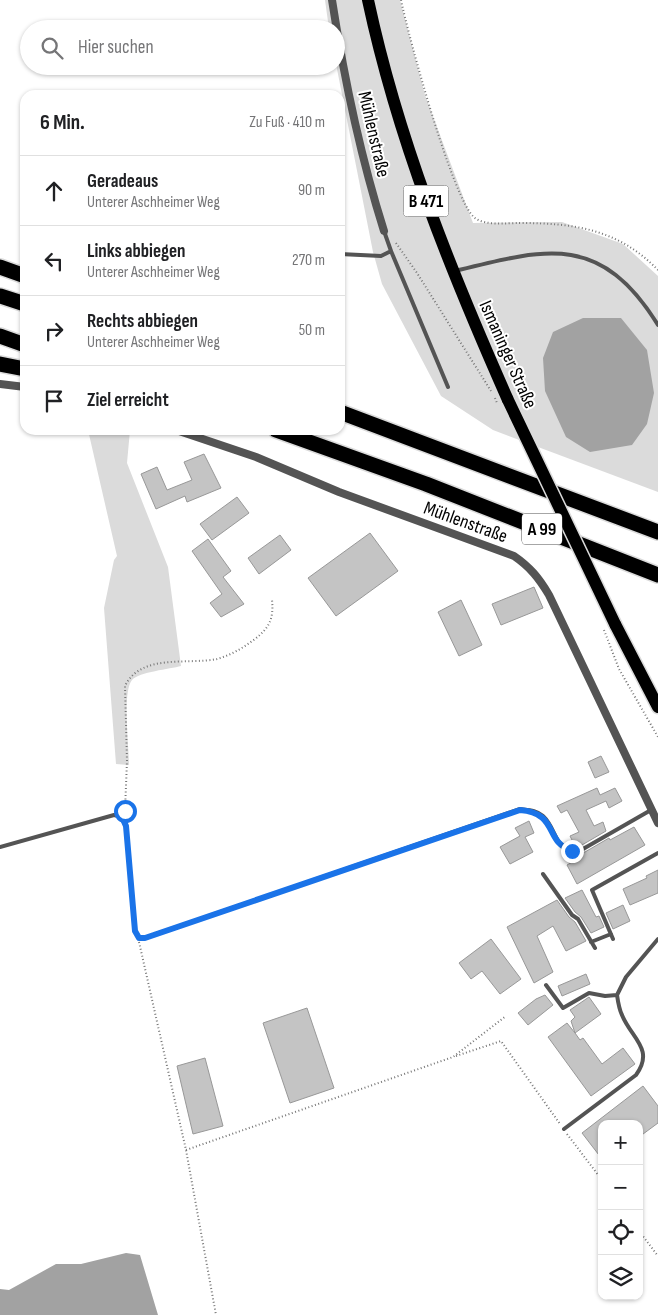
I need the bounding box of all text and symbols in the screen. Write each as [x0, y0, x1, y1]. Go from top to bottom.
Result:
search box [20, 20, 345, 75]
icon: search [38, 34, 66, 62]
text: Hier suchen [78, 36, 154, 59]
street label: Mühlenstraße [353, 89, 395, 179]
text: 6 Min. [40, 110, 85, 135]
text: Zu Fuß · 410 m [249, 113, 325, 132]
text: Geradeaus [87, 170, 158, 193]
icon: ahead [40, 177, 68, 205]
text: 90 m [298, 181, 325, 200]
road number: B 471 [404, 186, 448, 217]
text: Unterer Aschheimer Weg [87, 193, 220, 212]
text: Links abbiegen [87, 240, 185, 263]
icon: left [40, 247, 68, 275]
text: 270 m [292, 251, 325, 270]
text: Unterer Aschheimer Weg [87, 263, 220, 282]
street label: Ismaninger Straße [474, 297, 542, 412]
text: Rechts abbiegen [87, 310, 198, 333]
icon: right [40, 317, 68, 345]
text: 50 m [299, 321, 325, 340]
text: Unterer Aschheimer Weg [87, 333, 220, 352]
icon: arrive [40, 387, 68, 415]
text: Ziel erreicht [87, 389, 169, 412]
street label: Mühlenstraße [421, 497, 510, 548]
road number: A 99 [522, 514, 562, 544]
route start [114, 800, 137, 823]
route end [561, 840, 584, 863]
map controls [598, 1120, 643, 1300]
button: + [598, 1120, 643, 1165]
button: − [598, 1165, 643, 1210]
button: locate [598, 1210, 643, 1255]
button: layers [598, 1255, 643, 1300]

